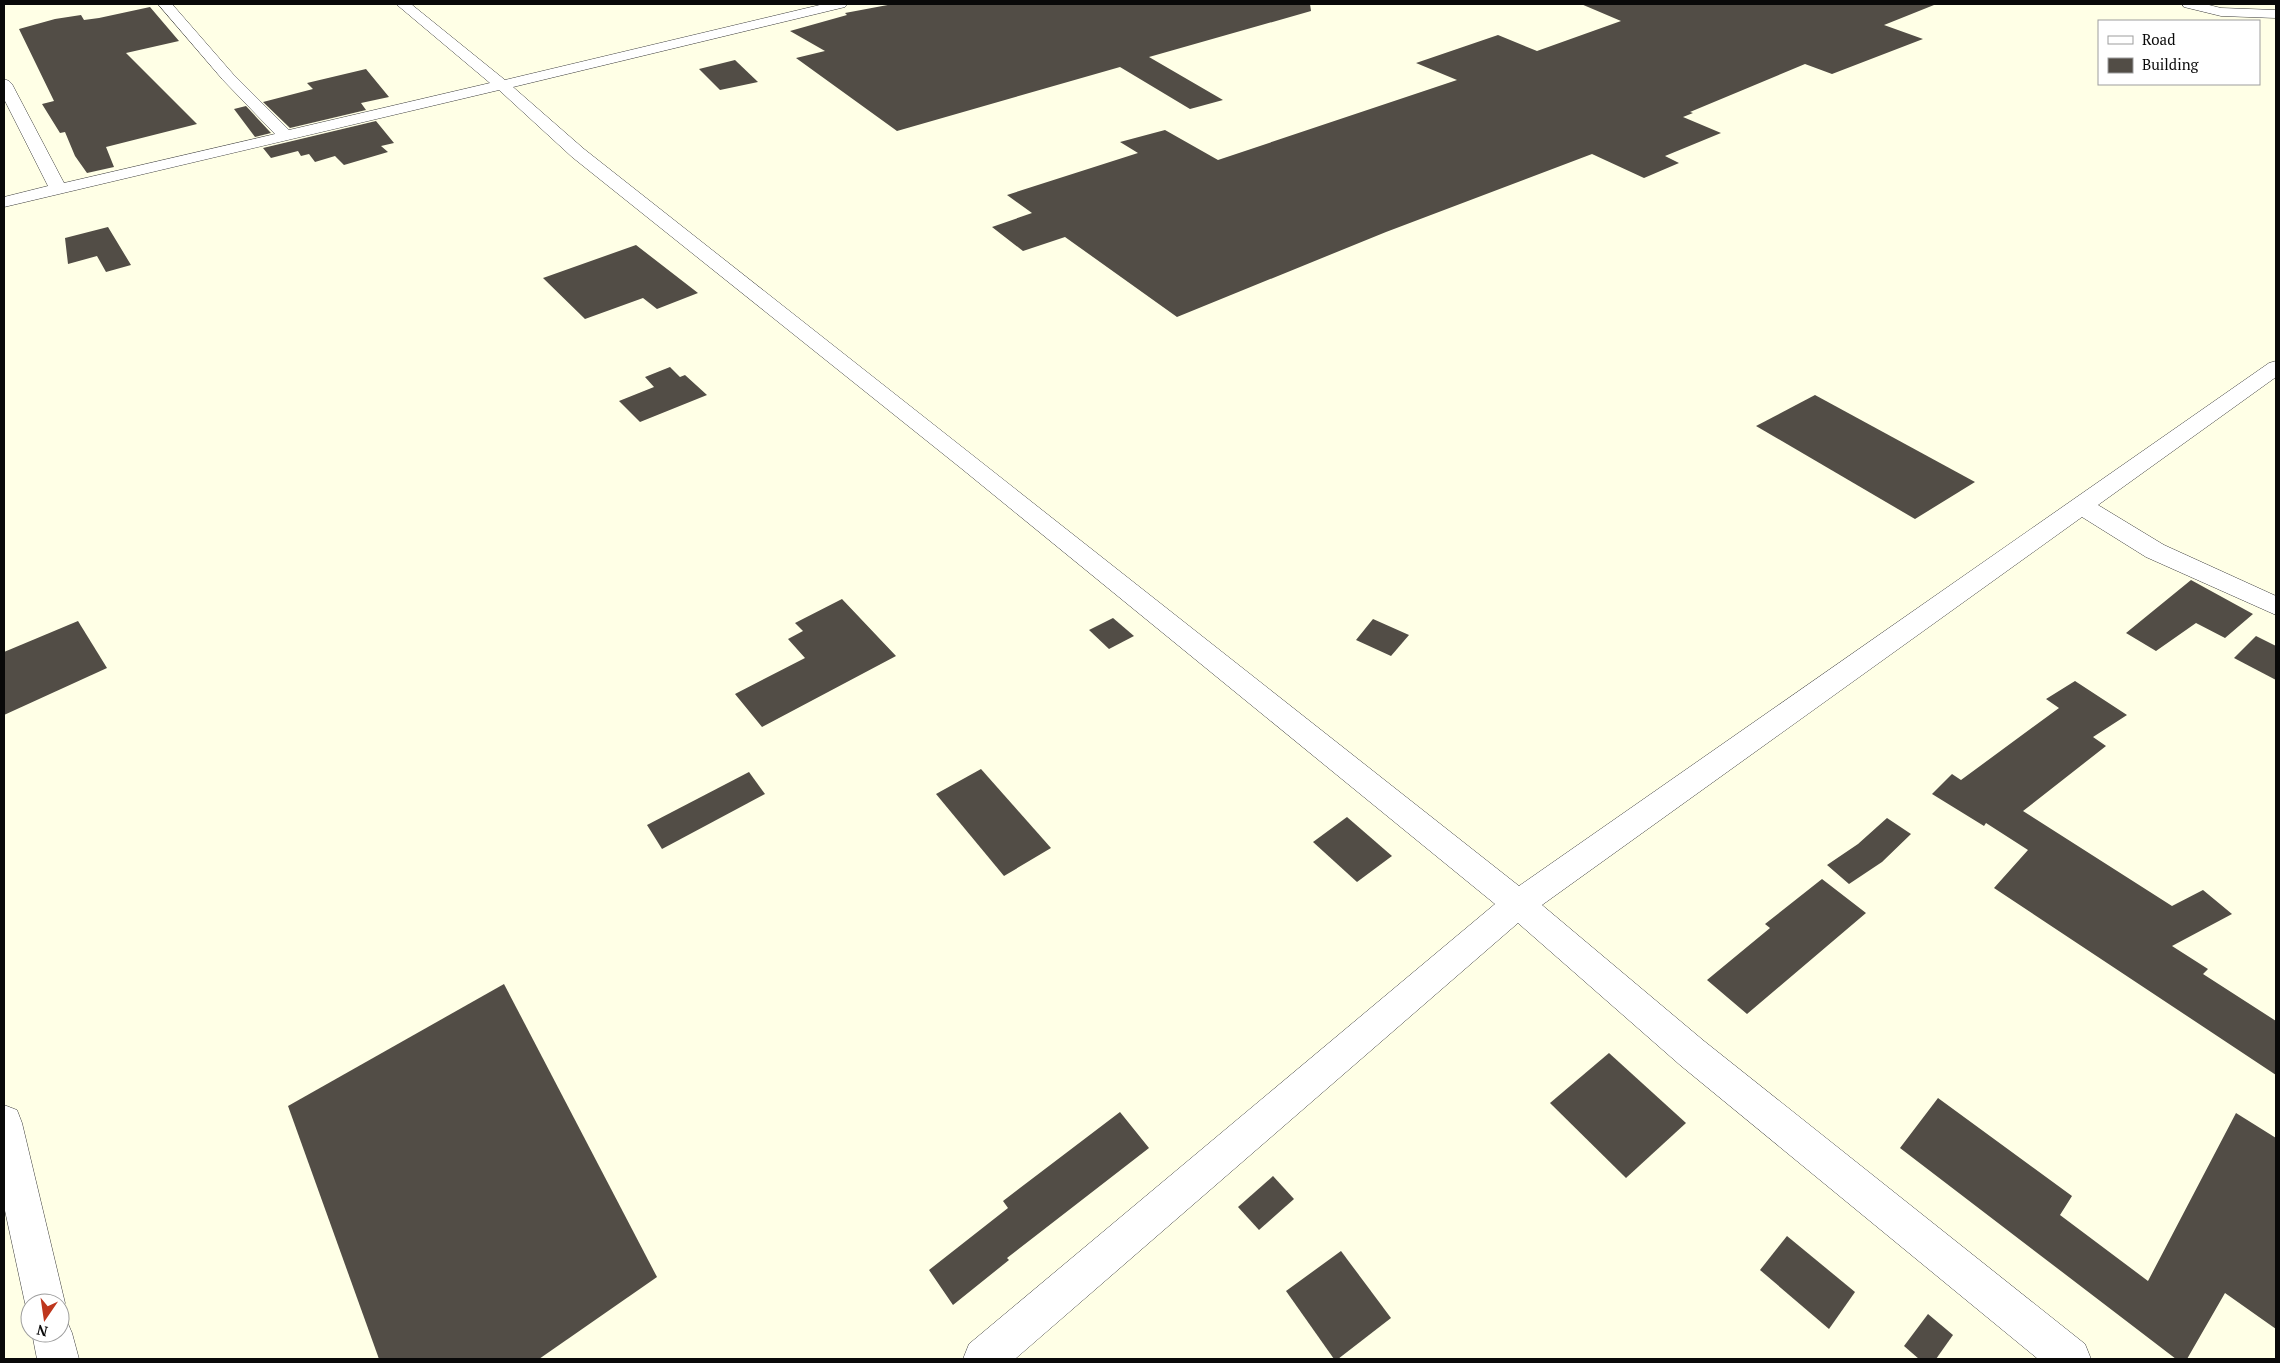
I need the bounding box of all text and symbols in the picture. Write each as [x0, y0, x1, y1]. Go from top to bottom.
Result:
legend [2098, 20, 2260, 85]
text: Road [2142, 29, 2175, 49]
text: Building [2142, 54, 2200, 74]
north arrow [20, 1293, 70, 1343]
text: N [34, 1321, 49, 1342]

